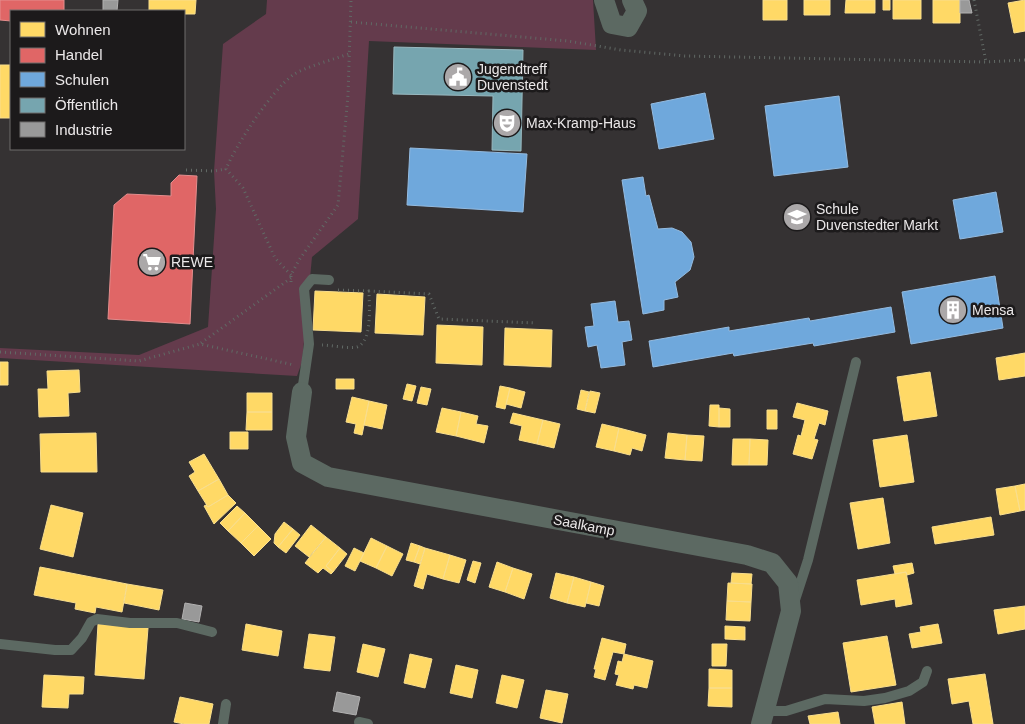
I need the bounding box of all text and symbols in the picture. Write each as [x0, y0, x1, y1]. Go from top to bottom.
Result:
legend [10, 10, 185, 150]
text: Wohnen [55, 21, 111, 38]
text: Handel [55, 46, 103, 63]
place label: Jugendtreff Duvenstedt [477, 61, 548, 93]
public building icon: Jugendtreff Duvenstedt [443, 62, 473, 92]
text: Schulen [55, 71, 109, 88]
text: Öffentlich [55, 96, 118, 113]
theatre icon: Max-Kramp-Haus [492, 108, 522, 138]
place label: Max-Kramp-Haus [526, 115, 636, 131]
text: Industrie [55, 121, 113, 138]
place label: Schule Duvenstedter Markt [816, 201, 938, 233]
school or university icon: Schule Duvenstedter Markt [782, 202, 812, 232]
supermarket icon: REWE [137, 247, 167, 277]
place label: REWE [171, 254, 213, 270]
building icon: Mensa [938, 295, 968, 325]
place label: Mensa [972, 302, 1014, 318]
street label: Saalkamp [552, 511, 616, 539]

